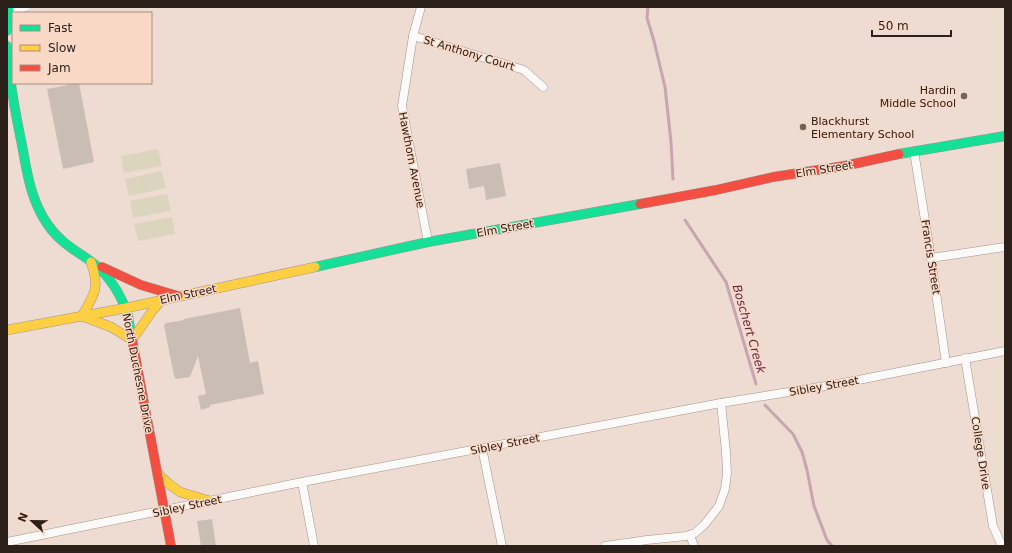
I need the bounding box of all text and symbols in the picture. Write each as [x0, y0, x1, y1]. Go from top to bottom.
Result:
legend [12, 12, 152, 84]
scale bar [872, 12, 951, 38]
text: 50 m [878, 19, 909, 33]
text: Fast [48, 21, 72, 35]
street label: St Anthony Court [422, 33, 517, 74]
text: Slow [48, 41, 76, 55]
text: Jam [47, 61, 71, 75]
place label: Hardin Middle School [880, 84, 956, 110]
marker: Hardin Middle School [959, 91, 969, 101]
street label: Hawthorn Avenue [396, 111, 427, 210]
place label: Blackhurst Elementary School [811, 115, 914, 141]
marker: Blackhurst Elementary School [798, 122, 808, 132]
street label: Elm Street [795, 158, 854, 180]
street label: Elm Street [476, 217, 535, 240]
street label: Francis Street [918, 219, 943, 296]
street label: Elm Street [159, 282, 218, 307]
water label: Boschert Creek [730, 283, 769, 376]
street label: North Duchesne Drive [120, 312, 156, 434]
street label: Sibley Street [788, 374, 860, 399]
street label: College Drive [968, 416, 993, 491]
street label: Sibley Street [469, 431, 541, 458]
street label: Sibley Street [151, 493, 223, 520]
north arrow [12, 501, 52, 541]
text: N [15, 511, 31, 524]

